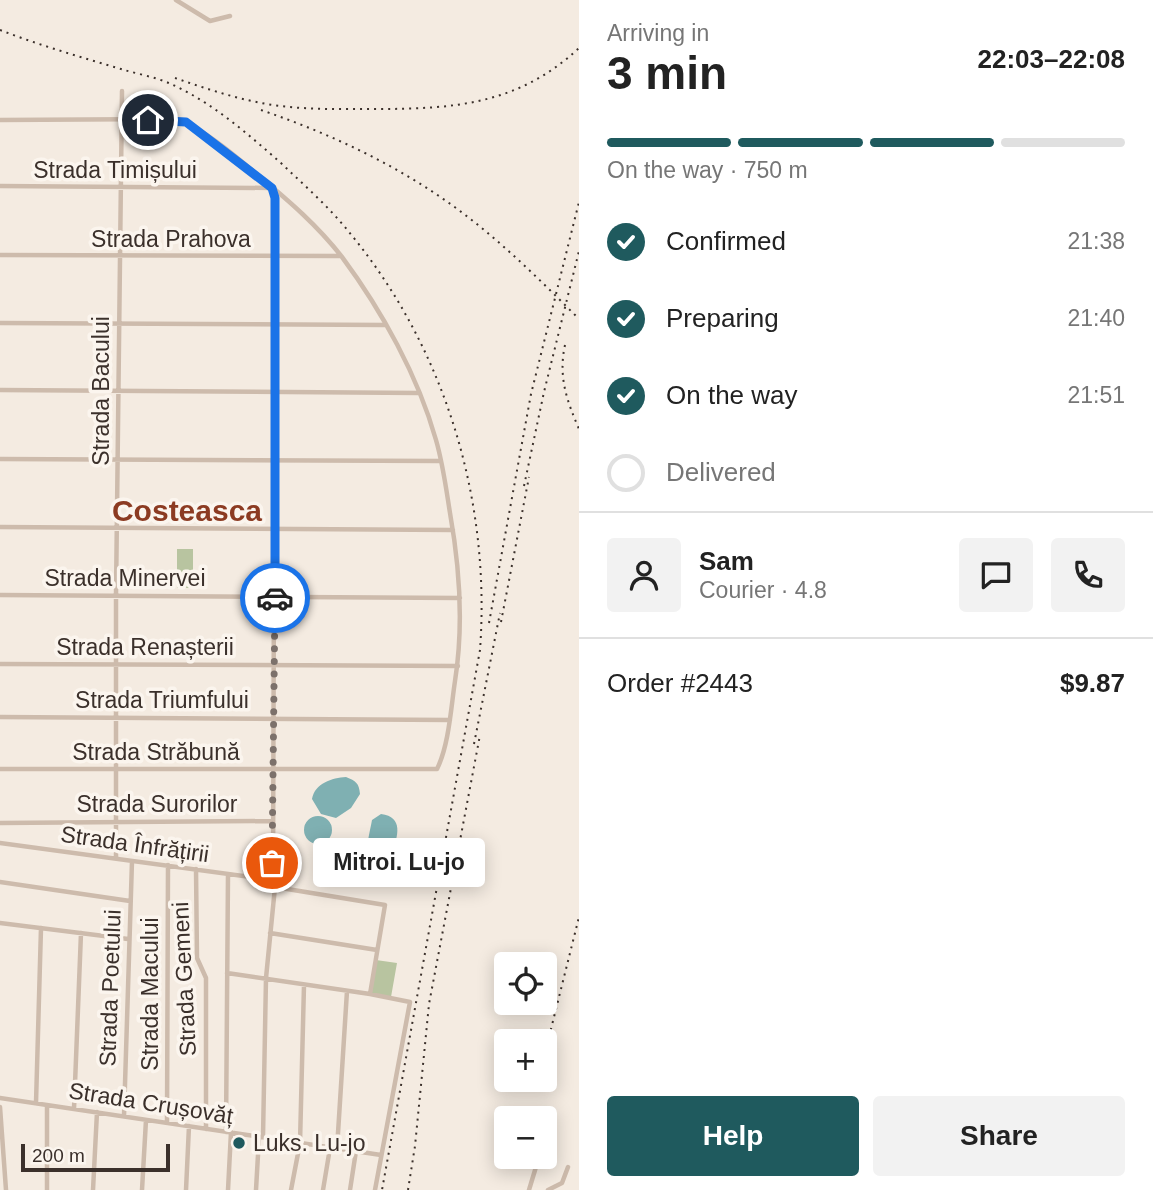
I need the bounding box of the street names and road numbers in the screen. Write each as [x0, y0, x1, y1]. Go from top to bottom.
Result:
street label: Strada Timișului [33, 157, 197, 183]
street label: Strada Prahova [91, 226, 251, 252]
street label: Strada Bacului [88, 316, 114, 466]
street label: Strada Minervei [44, 565, 206, 591]
street label: Strada Renașterii [56, 634, 234, 660]
street label: Strada Triumfului [75, 687, 249, 713]
street label: Strada Străbună [72, 739, 240, 765]
street label: Strada Surorilor [76, 791, 238, 817]
street label: Strada Înfrățirii [59, 821, 211, 867]
street label: Strada Gemeni [167, 901, 201, 1057]
street label: Strada Poetului [94, 909, 126, 1067]
street label: Strada Macului [137, 917, 163, 1071]
street label: Strada Crușovăț [67, 1077, 236, 1129]

